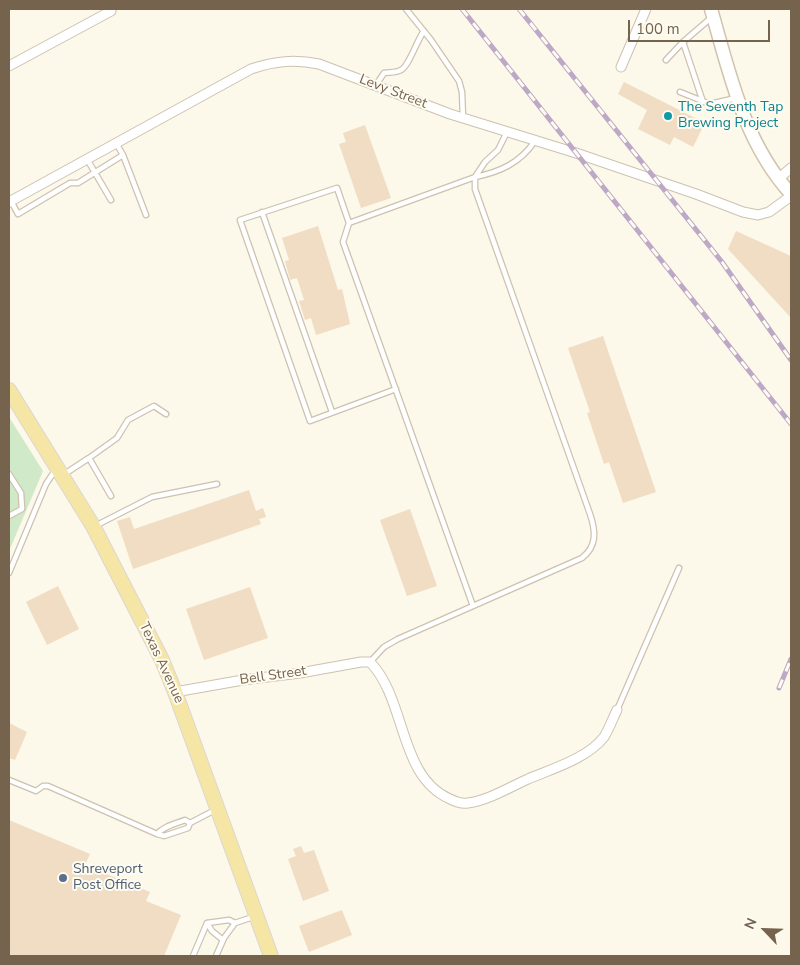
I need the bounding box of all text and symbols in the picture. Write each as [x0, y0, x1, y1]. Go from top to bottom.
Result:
scale bar [630, 10, 772, 42]
text: 100 m [636, 19, 680, 39]
street label: Levy Street [357, 71, 429, 113]
place label: The Seventh Tap Brewing Project [678, 100, 783, 132]
marker: The Seventh Tap Brewing Project [662, 110, 674, 122]
street label: Texas Avenue [135, 620, 187, 706]
street label: Bell Street [239, 663, 307, 689]
place label: Shreveport Post Office [73, 862, 143, 894]
marker: Shreveport Post Office [57, 872, 69, 884]
north arrow [740, 905, 790, 955]
text: N [740, 915, 762, 932]

